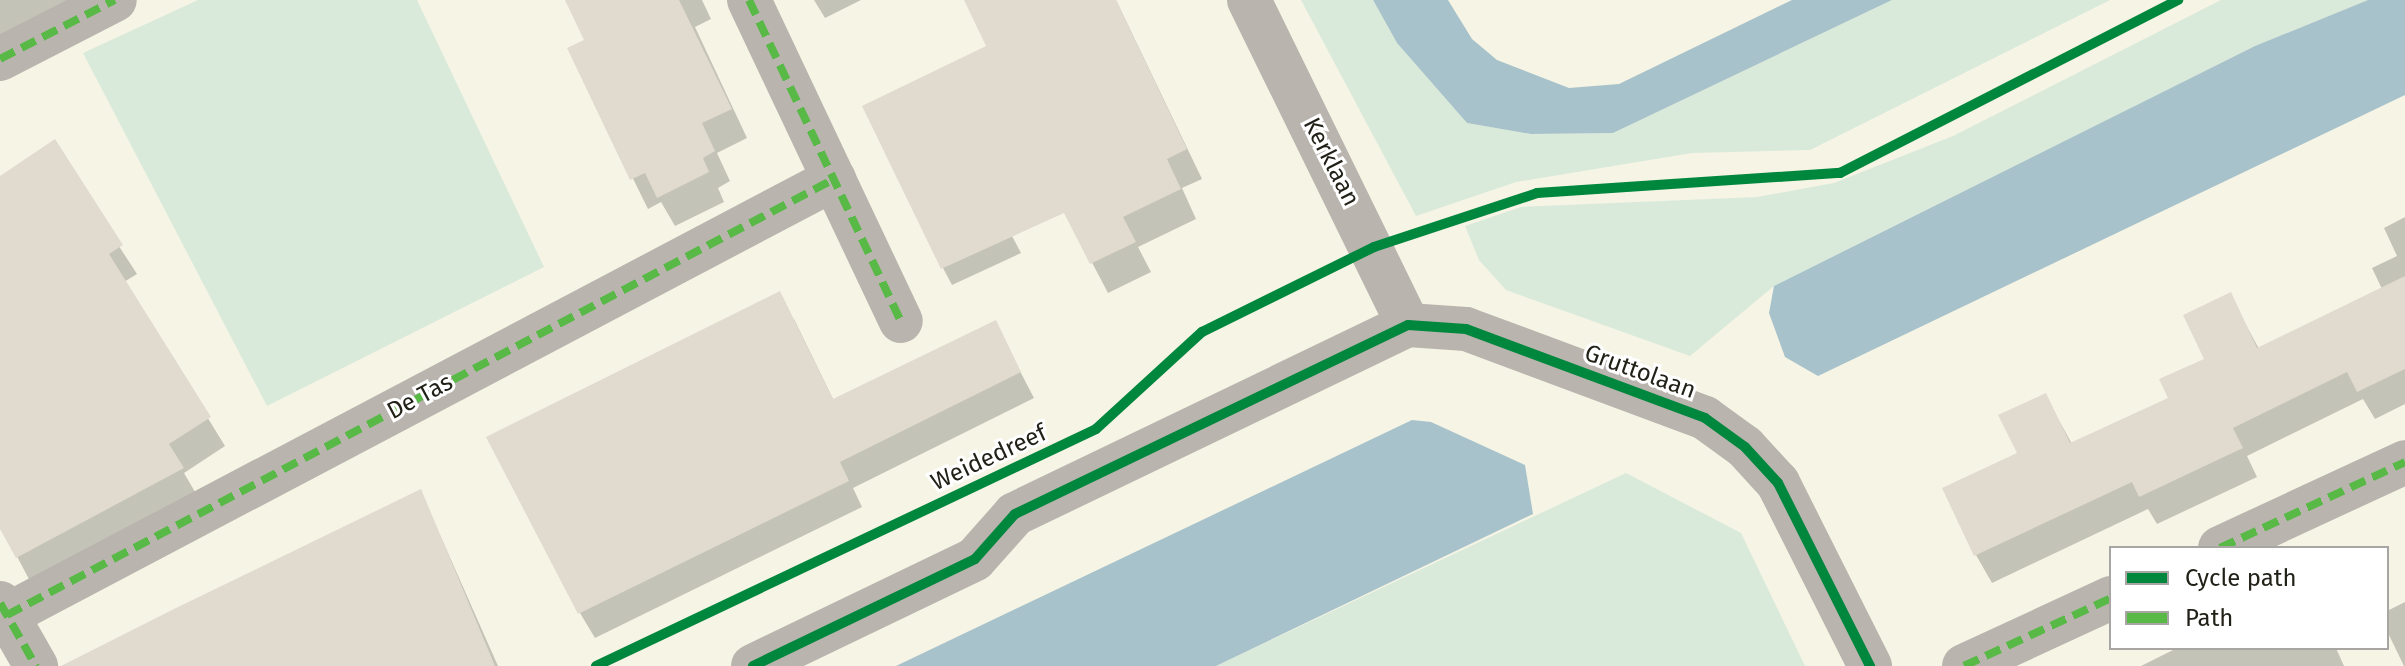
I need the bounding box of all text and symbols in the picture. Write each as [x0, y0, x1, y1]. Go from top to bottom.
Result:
street label: Kerklaan [1297, 113, 1365, 211]
street label: Gruttolaan [1580, 339, 1700, 405]
street label: De Tas [382, 368, 458, 426]
street label: Weidedreef [927, 419, 1051, 497]
legend [2109, 546, 2389, 650]
text: Cycle path [2185, 564, 2297, 592]
text: Path [2185, 604, 2233, 632]

